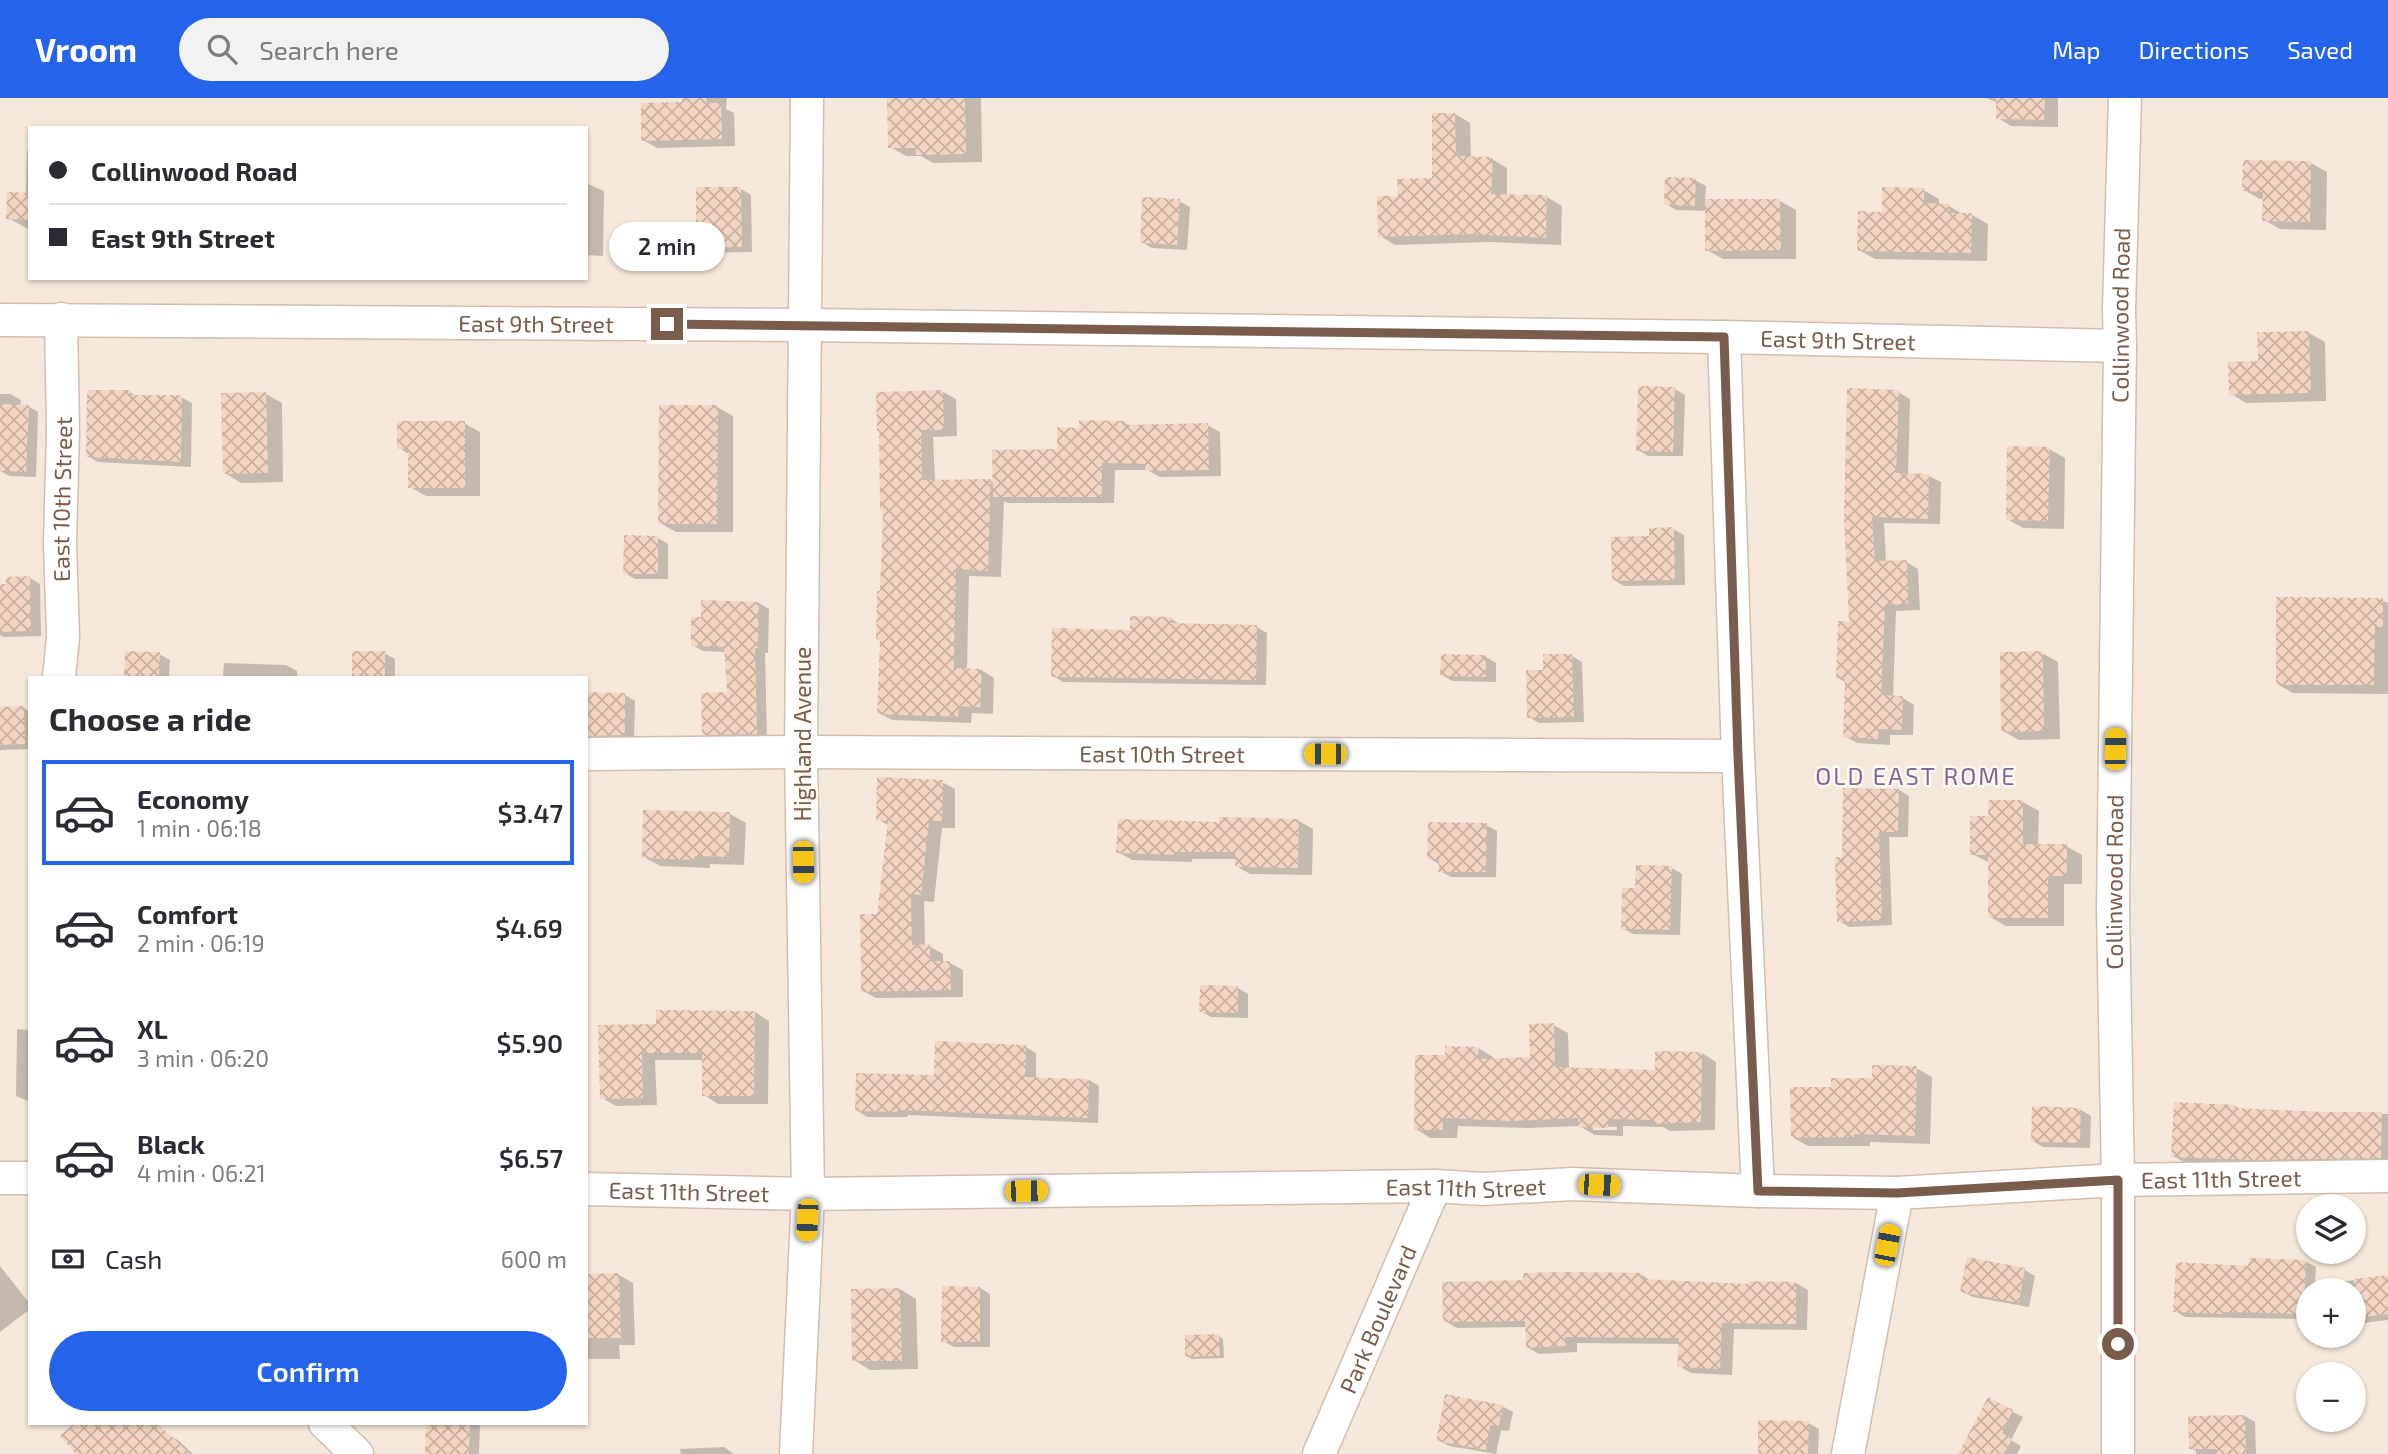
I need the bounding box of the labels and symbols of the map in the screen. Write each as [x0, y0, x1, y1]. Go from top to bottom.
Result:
callout: 2 min [609, 222, 725, 272]
street label: Collinwood Road [2105, 227, 2135, 403]
route end [651, 308, 683, 340]
street label: East 9th Street [458, 309, 614, 338]
street label: East 9th Street [1760, 324, 1916, 355]
street label: East 10th Street [46, 416, 77, 582]
street label: Highland Avenue [788, 647, 816, 821]
car [2105, 728, 2126, 770]
street label: East 10th Street [1079, 739, 1245, 768]
car [1305, 744, 1347, 765]
district label: OLD EAST ROME [1815, 761, 2017, 790]
street label: Collinwood Road [2099, 794, 2128, 970]
car [793, 841, 814, 883]
street label: East 11th Street [2141, 1163, 2302, 1194]
street label: East 11th Street [1385, 1171, 1547, 1203]
car [1578, 1174, 1621, 1196]
street label: East 11th Street [608, 1176, 770, 1207]
car [1005, 1180, 1048, 1202]
car [796, 1198, 819, 1242]
car [1873, 1222, 1902, 1268]
street label: Park Boulevard [1333, 1241, 1422, 1397]
route start [2102, 1328, 2134, 1360]

